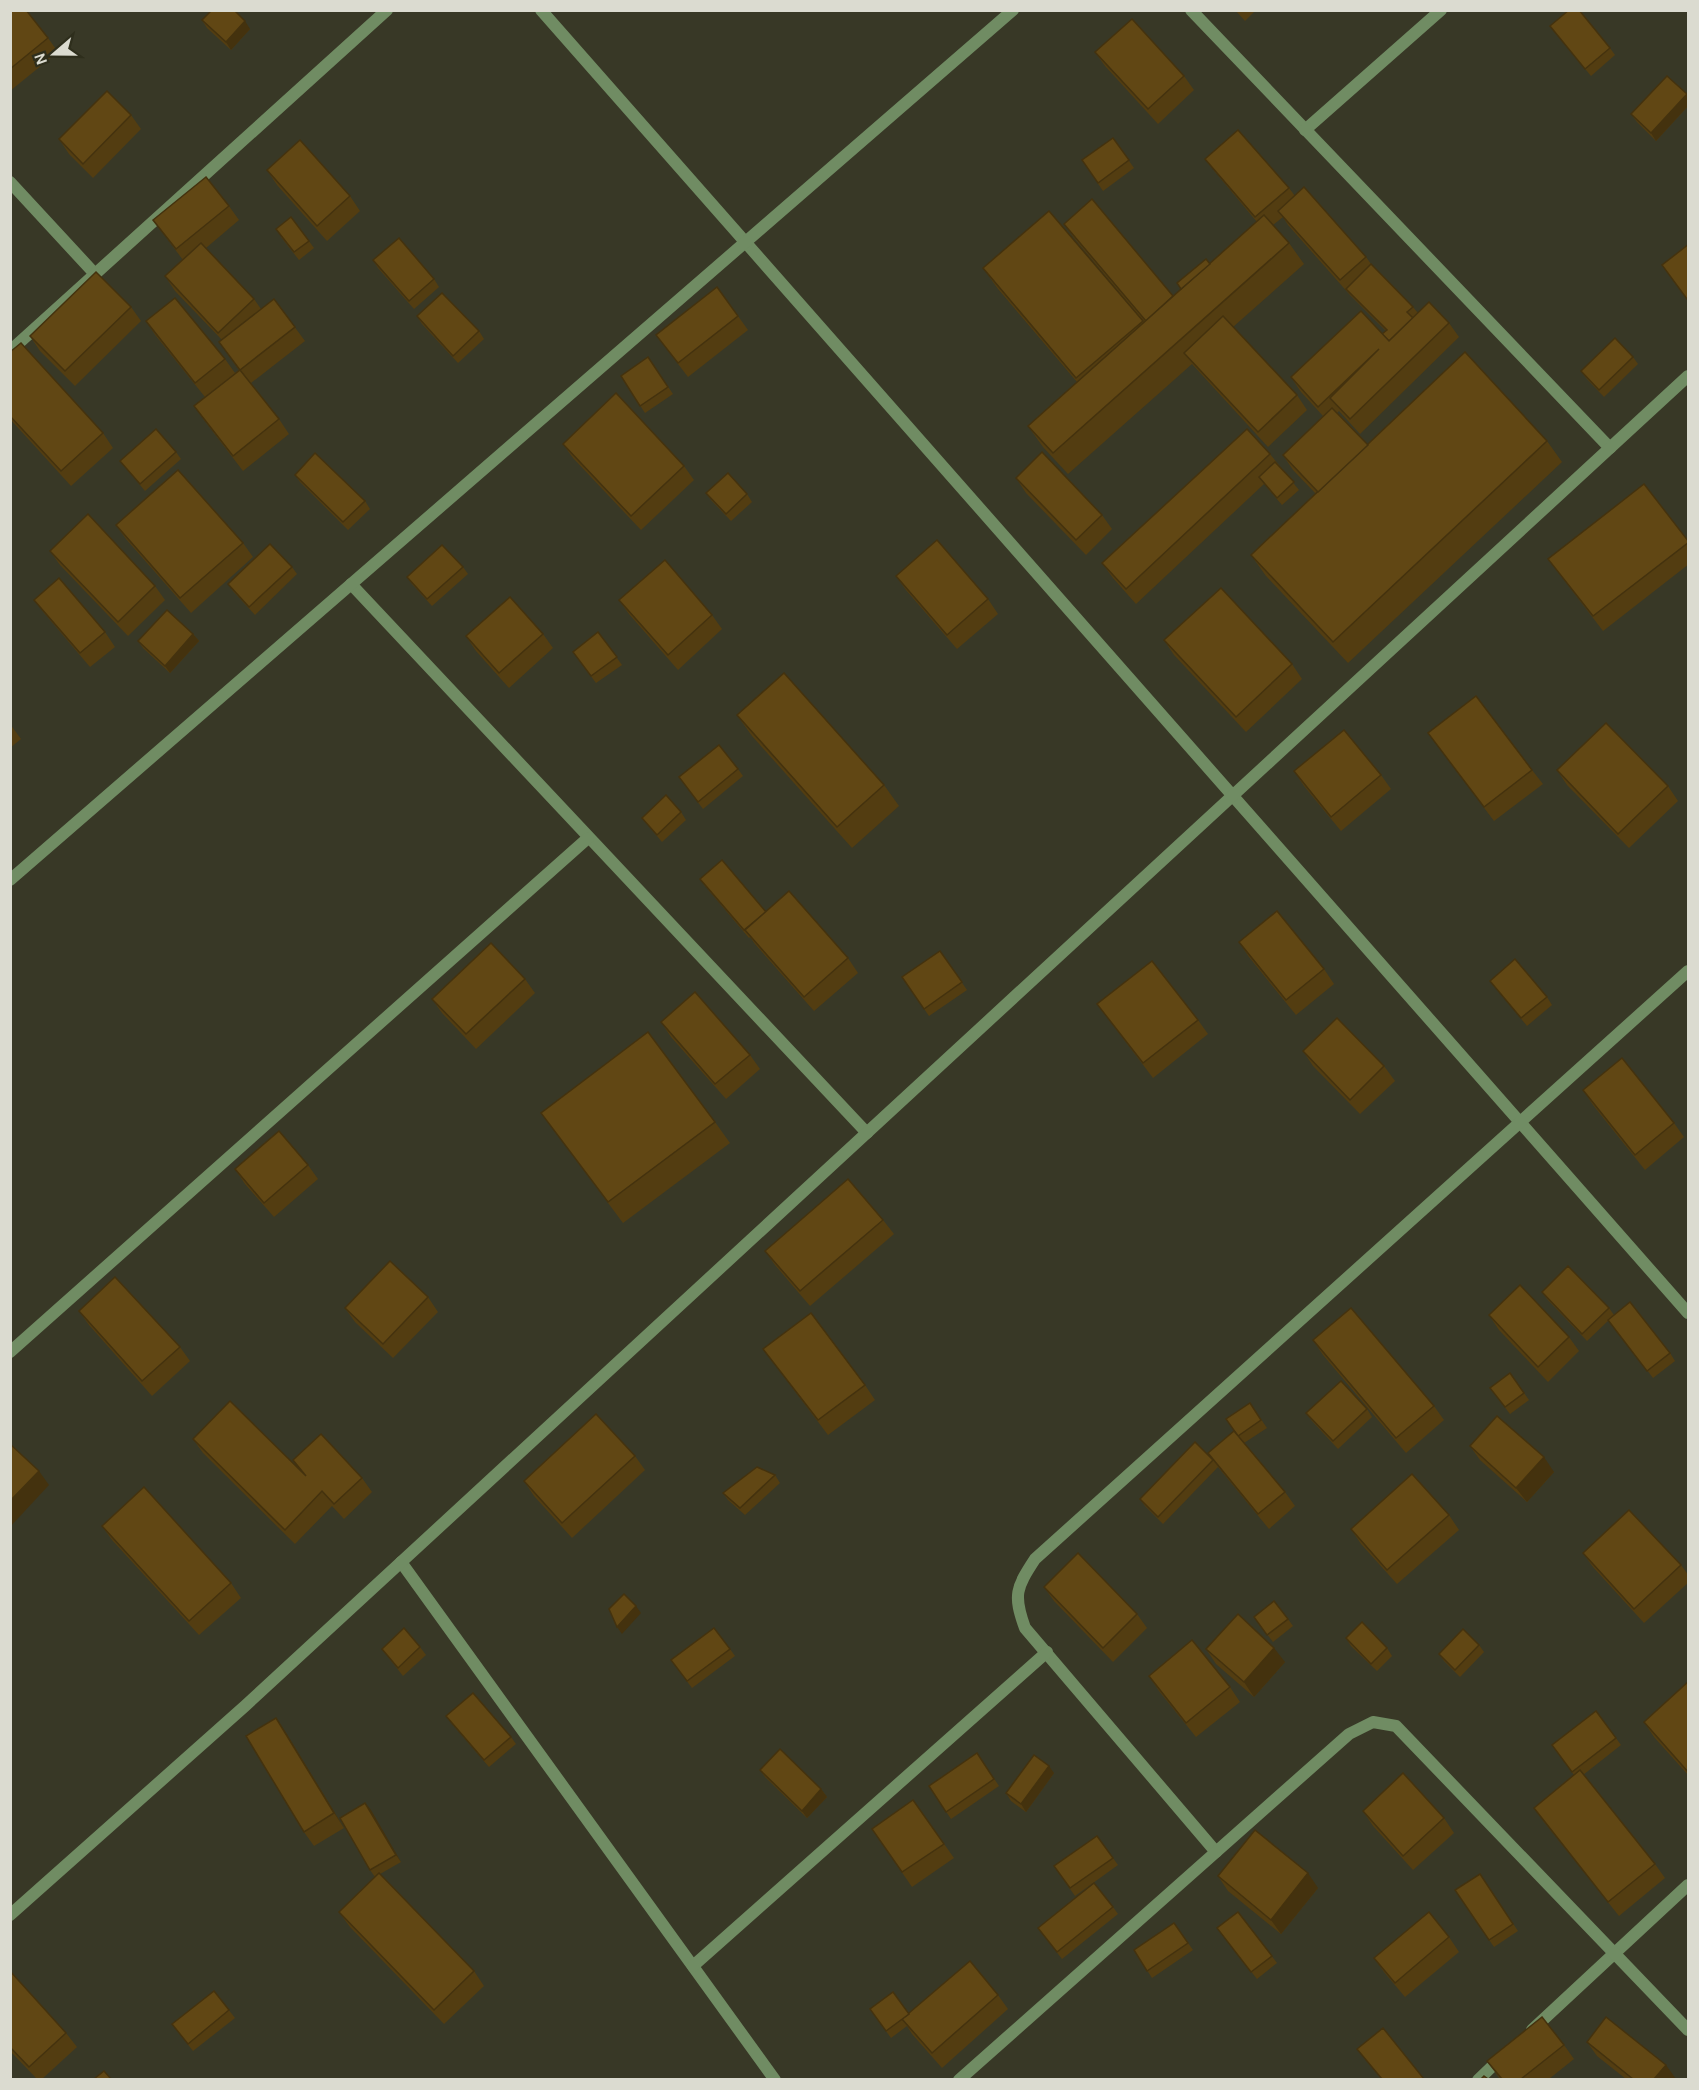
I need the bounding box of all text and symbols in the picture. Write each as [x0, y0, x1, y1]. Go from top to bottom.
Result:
north arrow [24, 24, 84, 84]
text: N [29, 50, 51, 68]

